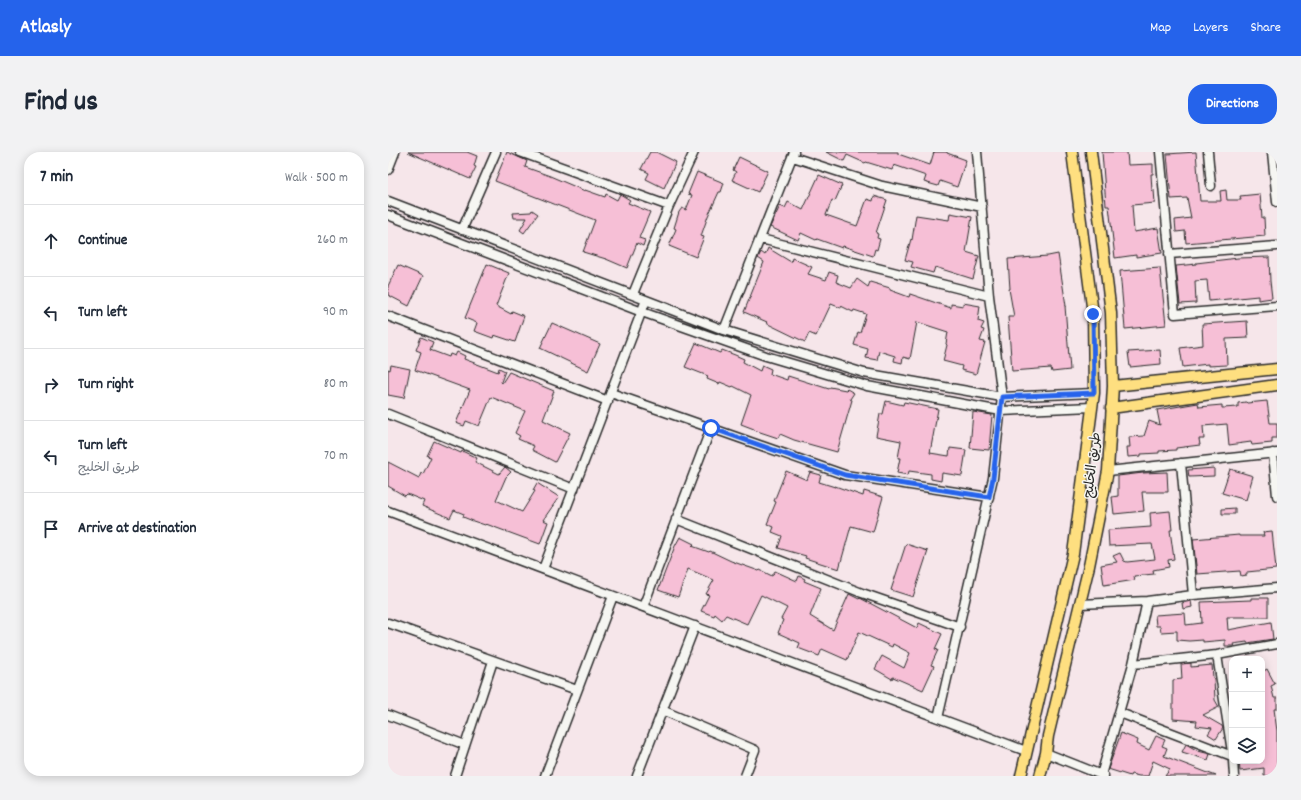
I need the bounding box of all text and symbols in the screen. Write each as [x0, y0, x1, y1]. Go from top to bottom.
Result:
text: Atlasly [20, 15, 71, 42]
text: Map [1150, 18, 1171, 38]
text: Layers [1193, 18, 1228, 38]
text: Share [1250, 18, 1281, 38]
text: Find us [24, 84, 98, 124]
button: Directions [1188, 84, 1277, 124]
text: 7 min [40, 166, 73, 190]
text: Walk · 500 m [285, 169, 348, 188]
icon: ahead [40, 230, 62, 252]
text: Continue [78, 230, 127, 252]
text: 260 m [317, 231, 348, 250]
icon: left [40, 302, 62, 324]
text: Turn left [78, 302, 127, 324]
text: 90 m [323, 303, 348, 322]
route end [1084, 305, 1102, 323]
icon: right [40, 374, 62, 396]
text: Turn right [78, 374, 134, 396]
text: 80 m [324, 375, 348, 394]
route start [702, 419, 720, 437]
street label: طريق الخليج [1079, 431, 1107, 499]
text: Turn left [78, 435, 127, 457]
icon: left [40, 446, 62, 468]
text: 70 m [324, 447, 348, 466]
text: طريق الخليج [78, 459, 140, 478]
icon: arrive [40, 518, 62, 540]
text: Arrive at destination [78, 518, 196, 540]
map controls [1229, 656, 1265, 764]
button: + [1229, 656, 1265, 692]
button: − [1229, 692, 1265, 728]
button: layers [1229, 728, 1265, 764]

